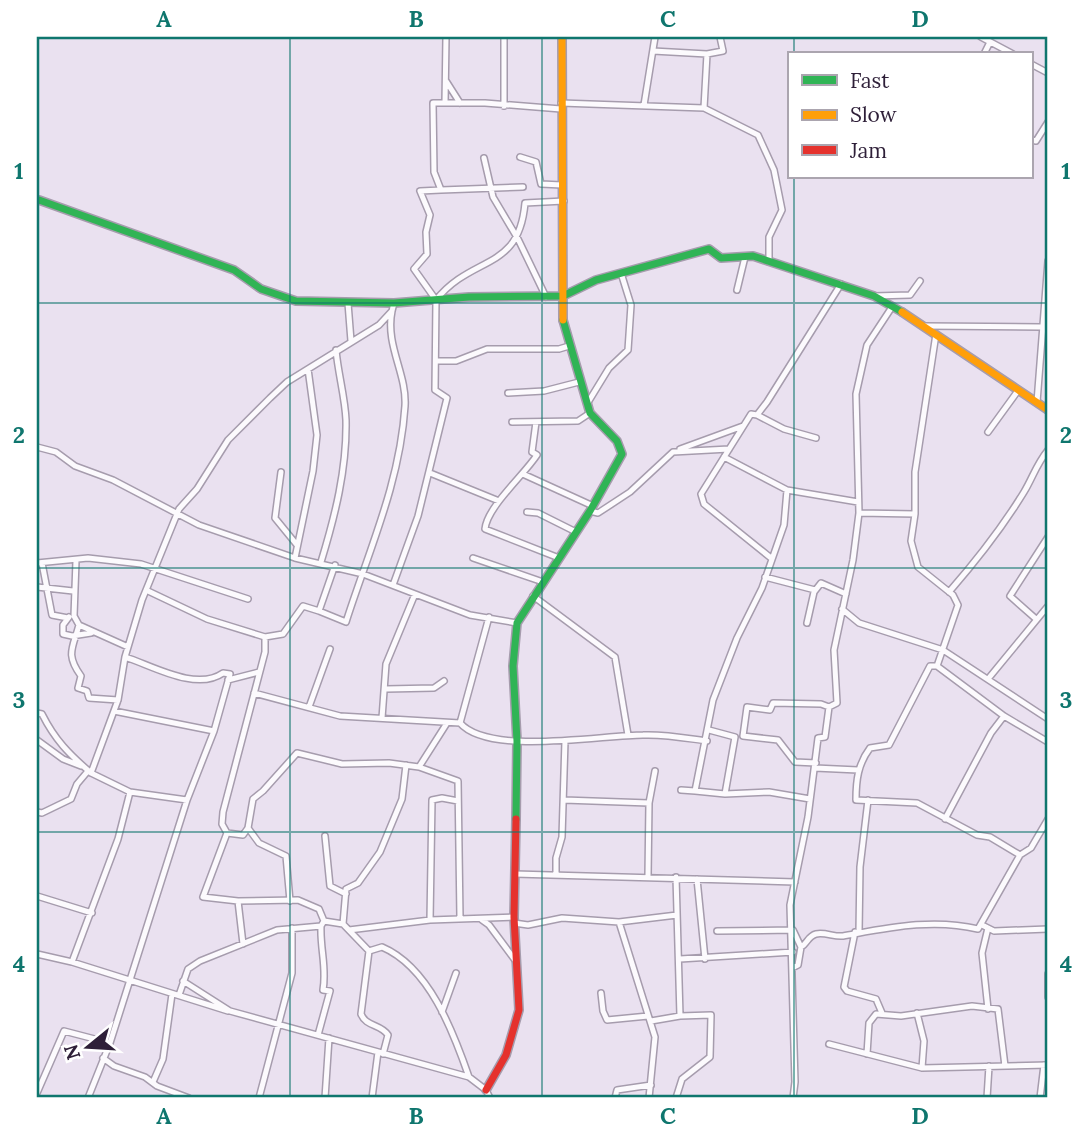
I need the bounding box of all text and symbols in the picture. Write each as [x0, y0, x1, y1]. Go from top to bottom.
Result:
text: A [156, 4, 172, 33]
text: B [408, 4, 424, 33]
text: C [660, 4, 676, 33]
text: D [911, 4, 929, 33]
legend [788, 52, 1032, 178]
text: Fast [850, 67, 890, 94]
text: Slow [850, 101, 897, 128]
text: Jam [849, 137, 887, 164]
text: 1 [14, 156, 24, 185]
text: 1 [1061, 156, 1071, 185]
text: 2 [13, 420, 25, 449]
text: 2 [1060, 420, 1072, 449]
text: 3 [13, 685, 25, 714]
text: 3 [1060, 685, 1072, 714]
text: 4 [13, 949, 25, 978]
text: 4 [1060, 949, 1072, 978]
north arrow [52, 1012, 122, 1082]
text: N [58, 1041, 86, 1063]
text: A [156, 1101, 172, 1130]
text: B [408, 1101, 424, 1130]
text: C [660, 1101, 676, 1130]
text: D [911, 1101, 929, 1130]

